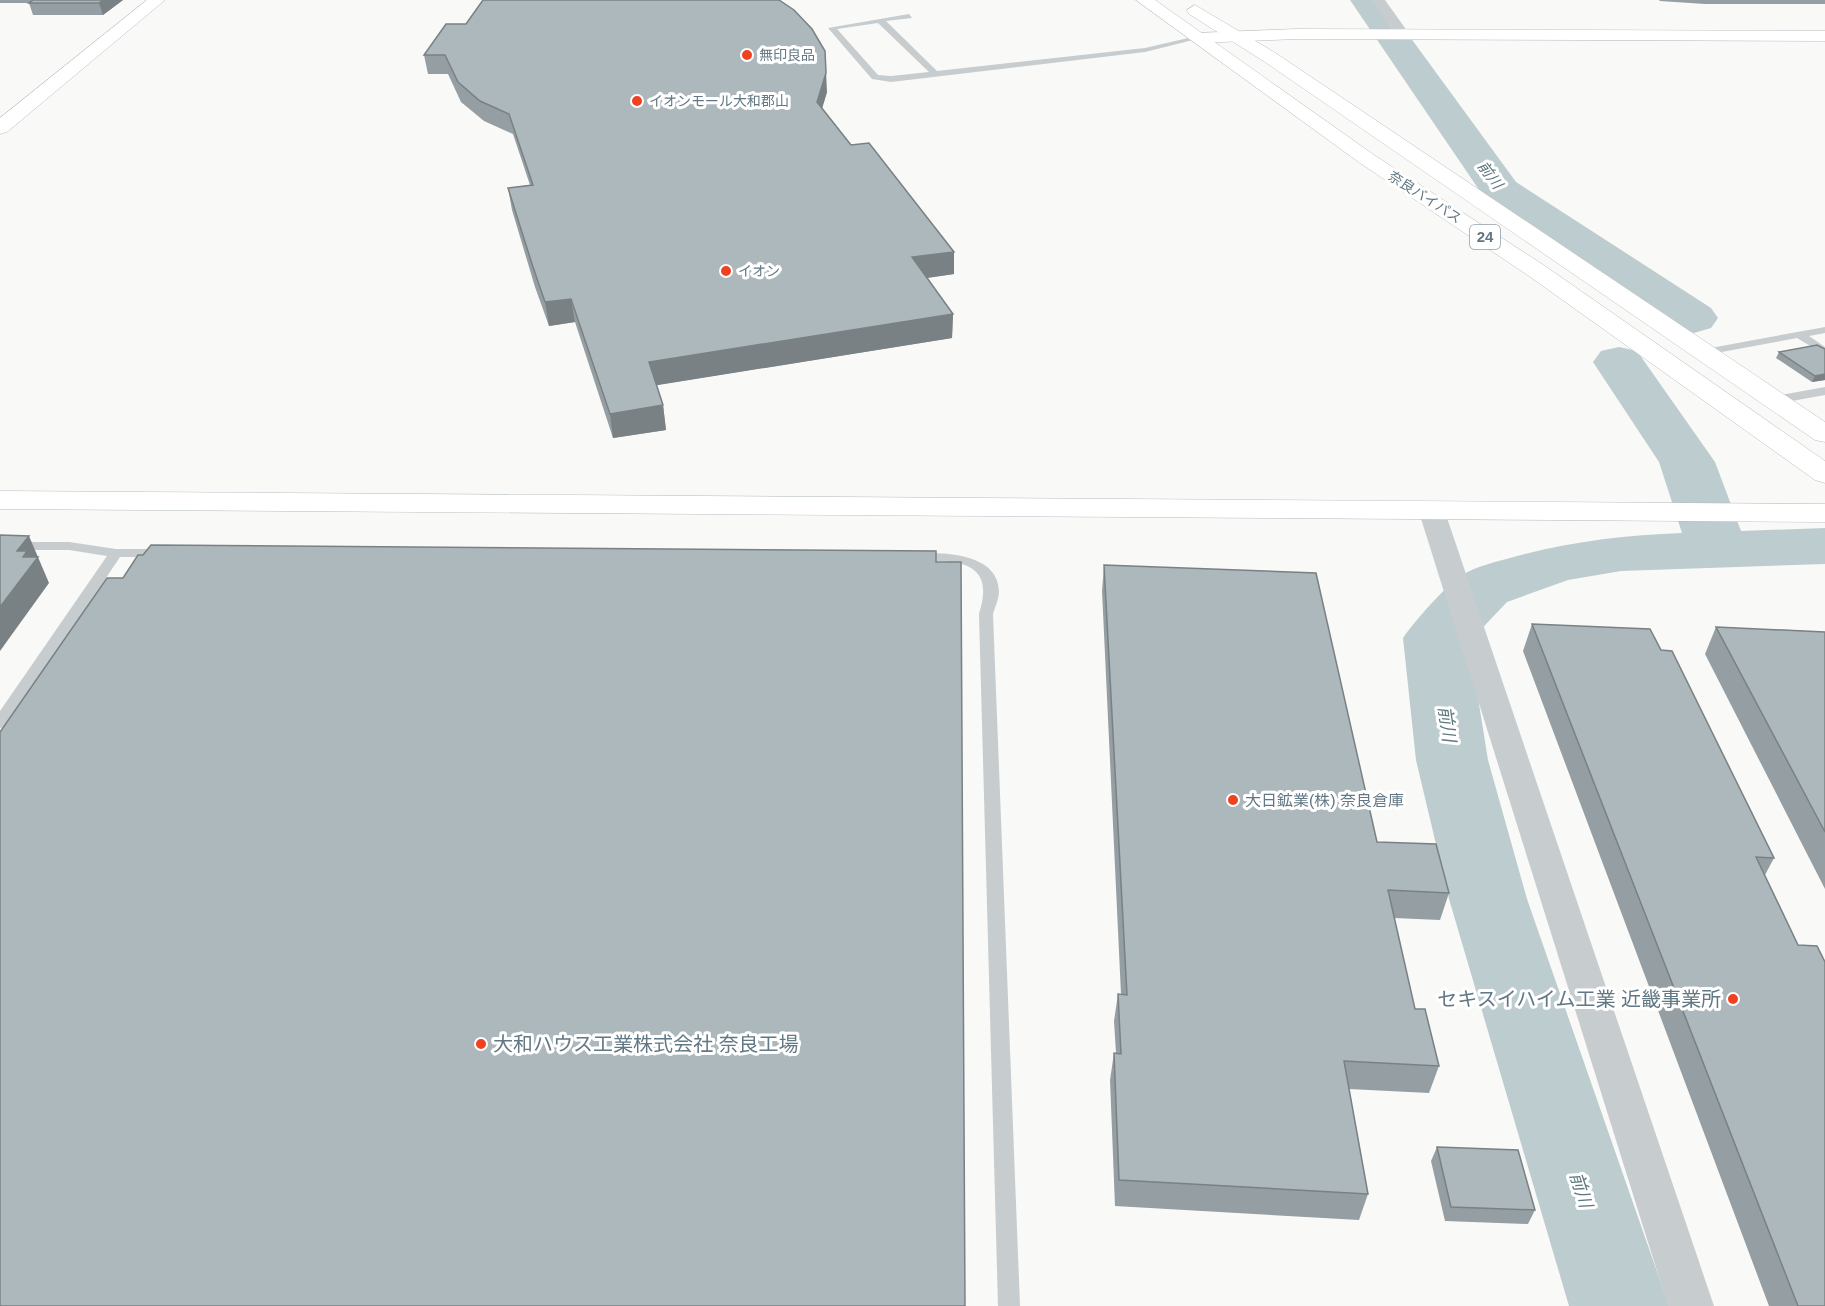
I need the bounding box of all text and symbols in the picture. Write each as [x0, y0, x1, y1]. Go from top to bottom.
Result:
place label: 無印良品 [759, 47, 815, 63]
marker: 無印良品 [740, 48, 754, 62]
place label: イオンモール大和郡山 [649, 93, 789, 109]
marker: イオンモール大和郡山 [630, 94, 644, 108]
water label: 前川 [1475, 158, 1507, 193]
street label: 奈良バイパス [1386, 167, 1464, 227]
road number: 24 [1470, 225, 1500, 249]
place label: イオン [738, 263, 780, 279]
marker: イオン [719, 264, 733, 278]
water label: 前川 [1435, 705, 1460, 745]
place label: 大日鉱業(株) 奈良倉庫 [1245, 792, 1404, 809]
marker: 大日鉱業(株) 奈良倉庫 [1226, 793, 1240, 807]
place label: セキスイハイム工業 近畿事業所 [1437, 988, 1721, 1010]
marker: セキスイハイム工業 近畿事業所 [1726, 992, 1740, 1006]
place label: 大和ハウス工業株式会社 奈良工場 [493, 1033, 799, 1055]
marker: 大和ハウス工業株式会社 奈良工場 [474, 1037, 488, 1051]
water label: 前川 [1566, 1170, 1597, 1212]

